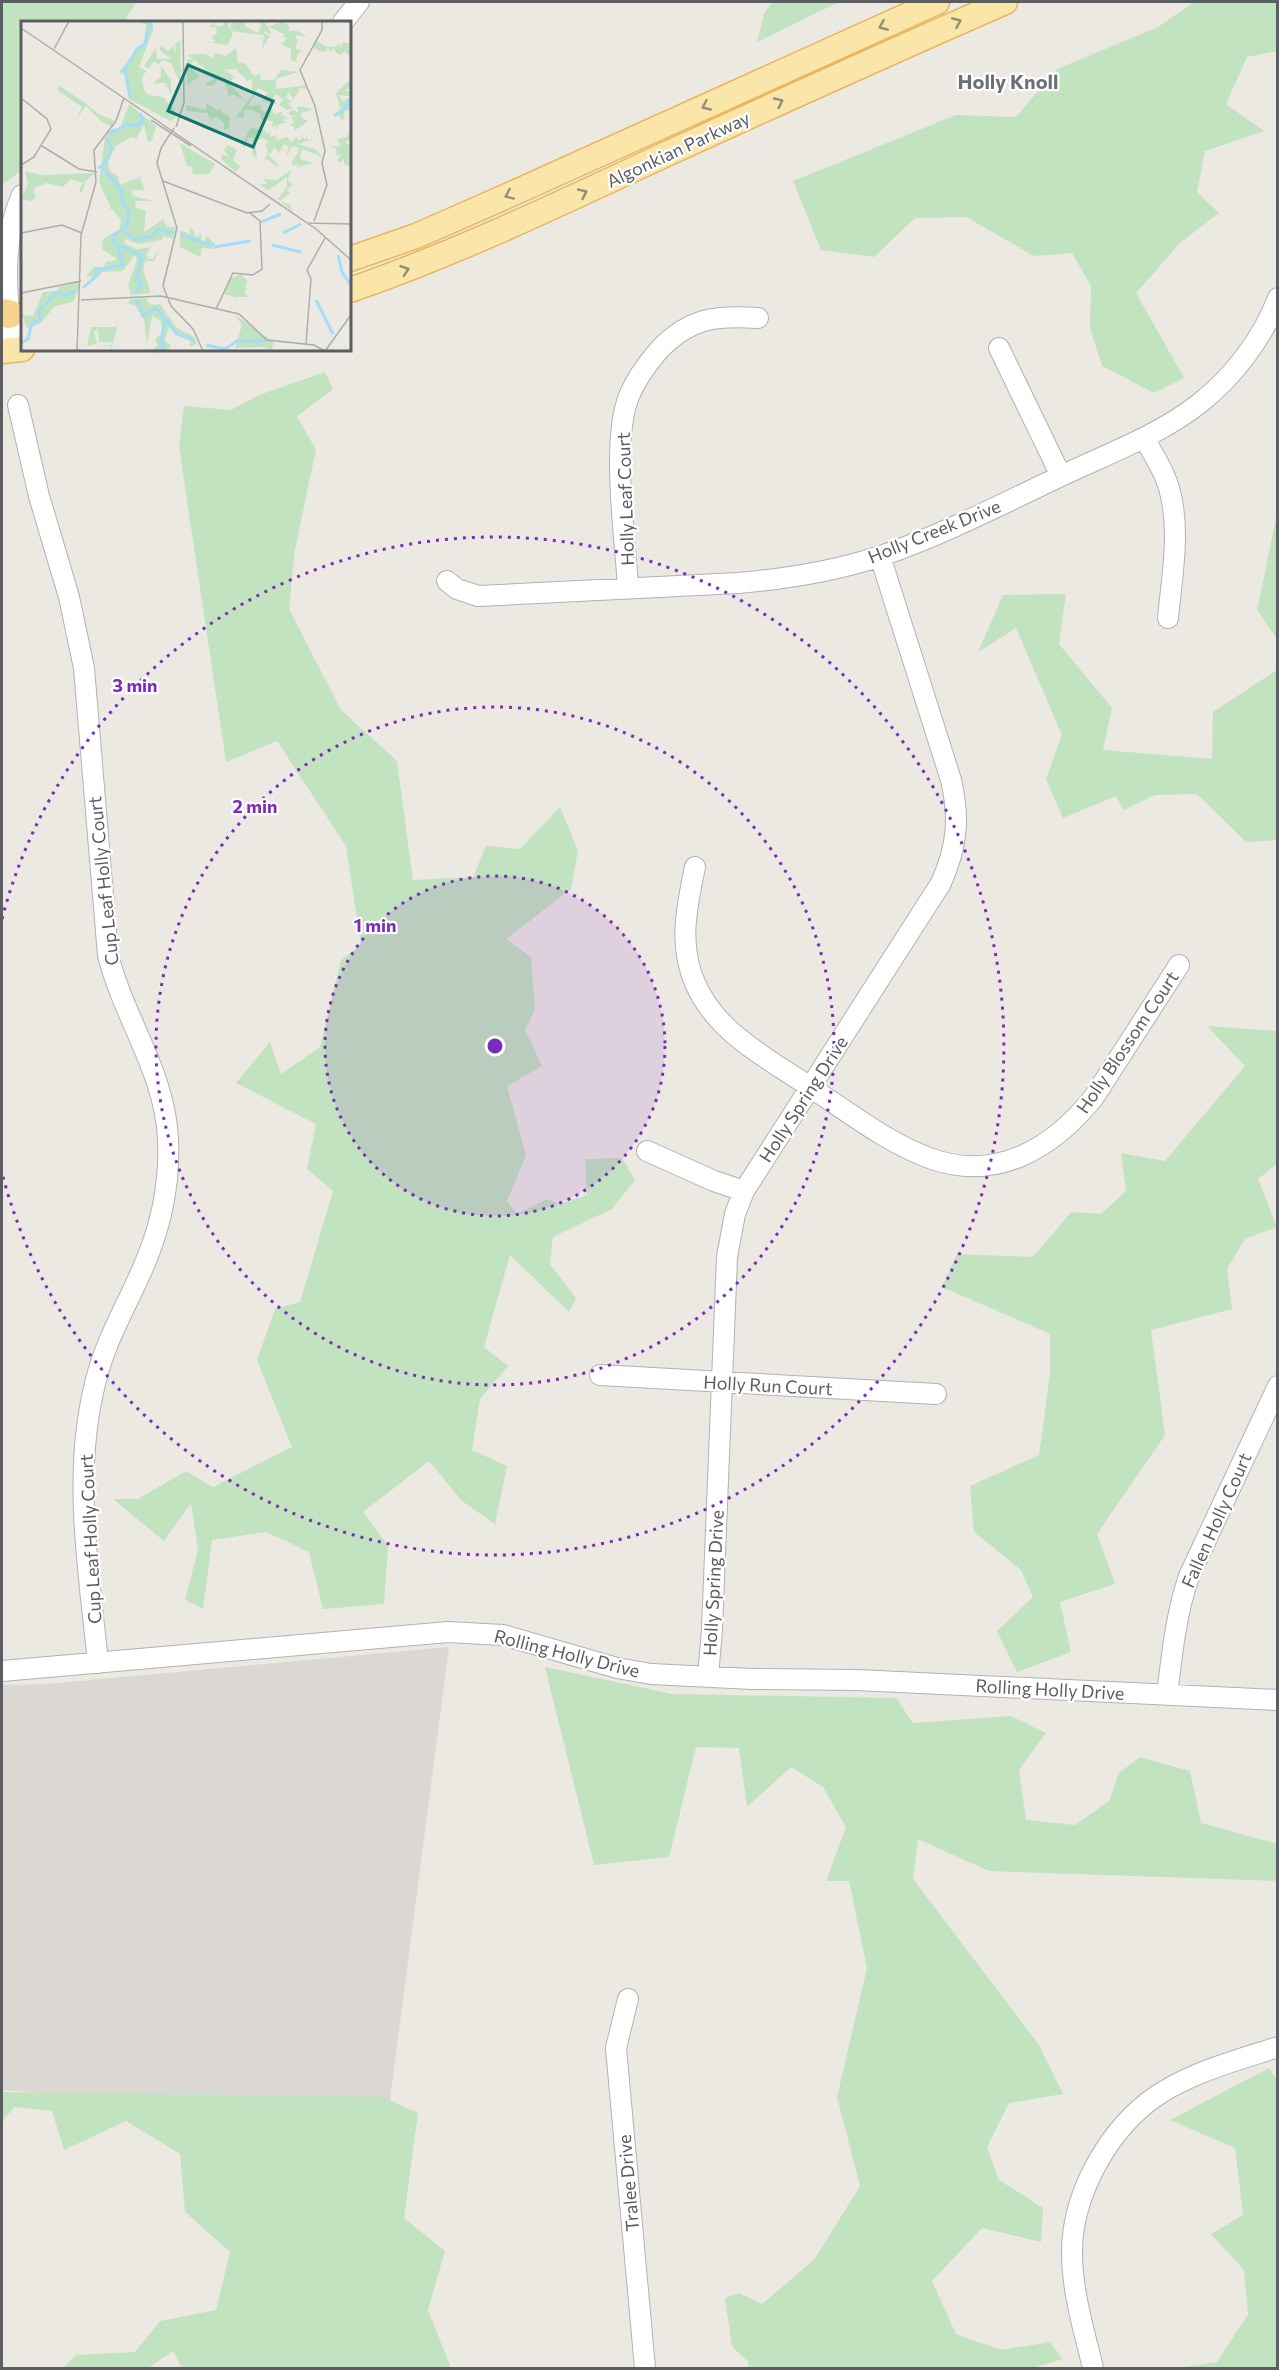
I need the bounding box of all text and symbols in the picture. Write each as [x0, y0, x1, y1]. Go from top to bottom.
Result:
one-way arrow [951, 17, 962, 29]
one-way arrow [879, 18, 890, 30]
inset map [21, 21, 351, 351]
district label: Holly Knoll [957, 69, 1059, 93]
one-way arrow [773, 97, 784, 109]
one-way arrow [701, 99, 712, 111]
street label: Algonkian Parkway [603, 106, 753, 192]
one-way arrow [505, 188, 516, 200]
one-way arrow [577, 188, 588, 200]
one-way arrow [399, 265, 410, 278]
street label: Holly Leaf Court [612, 432, 638, 566]
street label: Holly Creek Drive [864, 494, 1004, 568]
text: 3 min [112, 674, 158, 696]
street label: Cup Leaf Holly Court [83, 795, 123, 967]
text: 2 min [233, 795, 277, 817]
text: 1 min [354, 914, 396, 936]
street label: Holly Blossom Court [1071, 967, 1183, 1117]
street label: Holly Spring Drive [754, 1032, 852, 1166]
centre of rings [485, 1036, 505, 1056]
street label: Holly Run Court [703, 1371, 833, 1399]
street label: Fallen Holly Court [1176, 1449, 1256, 1591]
street label: Cup Leaf Holly Court [75, 1453, 105, 1625]
street label: Holly Spring Drive [698, 1509, 728, 1657]
street label: Rolling Holly Drive [492, 1624, 642, 1682]
street label: Rolling Holly Drive [975, 1674, 1125, 1704]
street label: Tralee Drive [613, 2134, 643, 2232]

